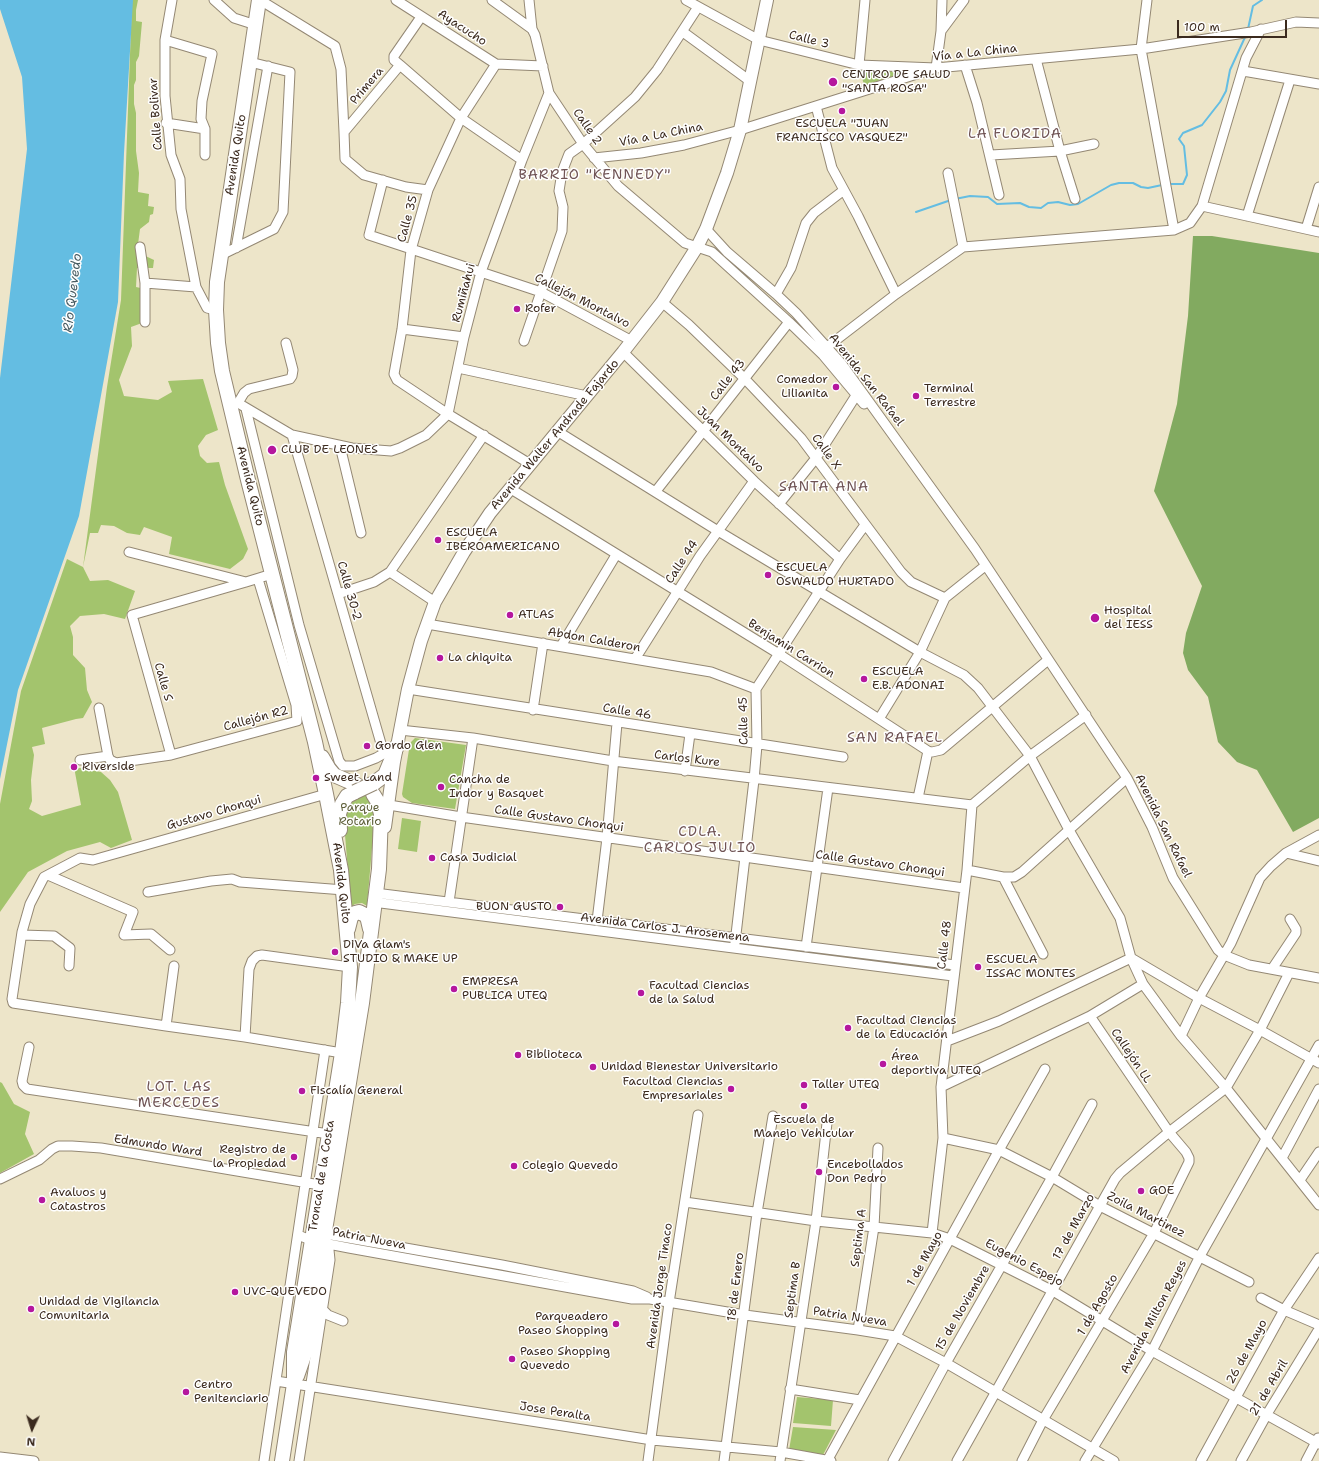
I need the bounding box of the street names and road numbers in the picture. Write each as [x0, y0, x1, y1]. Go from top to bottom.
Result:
street label: Ayacucho [435, 7, 489, 49]
street label: Calle 3 [787, 28, 831, 52]
street label: Vía a La China [932, 41, 1018, 65]
street label: Primera [347, 64, 387, 108]
street label: Calle Bolivar [146, 77, 166, 151]
street label: Calle 2 [569, 106, 605, 148]
street label: Avenida Quito [222, 113, 250, 197]
street label: Vía a La China [618, 120, 704, 150]
street label: Calle 35 [395, 194, 421, 244]
street label: Rumiñahui [449, 262, 479, 324]
street label: Callejón Montalvo [532, 271, 632, 331]
street label: Avenida San Rafael [825, 331, 907, 429]
street label: Calle 43 [707, 356, 749, 404]
street label: Avenida Walter Andrade Fajardo [488, 357, 622, 513]
street label: Juan Montalvo [693, 404, 767, 476]
street label: Calle X [808, 431, 844, 473]
street label: Avenida Quito [233, 444, 267, 528]
street label: Calle 44 [663, 538, 701, 586]
street label: Calle 30-2 [334, 560, 364, 622]
street label: Benjamin Carrion [745, 617, 837, 681]
street label: Abdon Calderon [547, 625, 641, 655]
street label: Calle S [151, 661, 175, 703]
street label: Calle 45 [736, 697, 752, 745]
street label: Calle 46 [602, 701, 652, 723]
street label: Callejón R2 [222, 703, 290, 735]
street label: Carlos Kure [653, 748, 721, 770]
street label: Avenida San Rafael [1132, 772, 1194, 880]
street label: Gustavo Chonqui [165, 793, 263, 833]
street label: Calle Gustavo Chonqui [494, 803, 624, 835]
street label: Avenida Quito [329, 841, 353, 925]
street label: Calle Gustavo Chonqui [815, 848, 945, 880]
street label: Avenida Carlos J. Arosemena [580, 910, 750, 946]
street label: Calle 48 [935, 920, 955, 970]
street label: Callejón LL [1107, 1026, 1155, 1086]
street label: Troncal de la Costa [306, 1119, 338, 1233]
street label: Edmundo Ward [113, 1132, 203, 1160]
street label: Zoila Martinez [1105, 1189, 1187, 1241]
street label: 17 de Marzo [1050, 1191, 1098, 1263]
street label: Septima A [848, 1208, 870, 1268]
street label: Avenida Jorge Tinaco [644, 1222, 676, 1350]
street label: Patria Nueva [331, 1225, 407, 1253]
street label: 1 de Mayo [904, 1229, 946, 1289]
street label: Eugenio Espejo [982, 1236, 1066, 1290]
street label: 18 de Enero [725, 1252, 747, 1322]
street label: Avenida Milton Reyes [1118, 1258, 1190, 1376]
street label: Septima B [782, 1261, 804, 1319]
street label: 15 de Noviembre [933, 1263, 993, 1353]
street label: 1 de Agosto [1075, 1272, 1121, 1338]
street label: Patria Nueva [812, 1304, 888, 1330]
street label: 26 de Mayo [1223, 1317, 1271, 1387]
street label: 21 de Abril [1247, 1357, 1291, 1419]
street label: Jose Peralta [518, 1399, 592, 1425]

